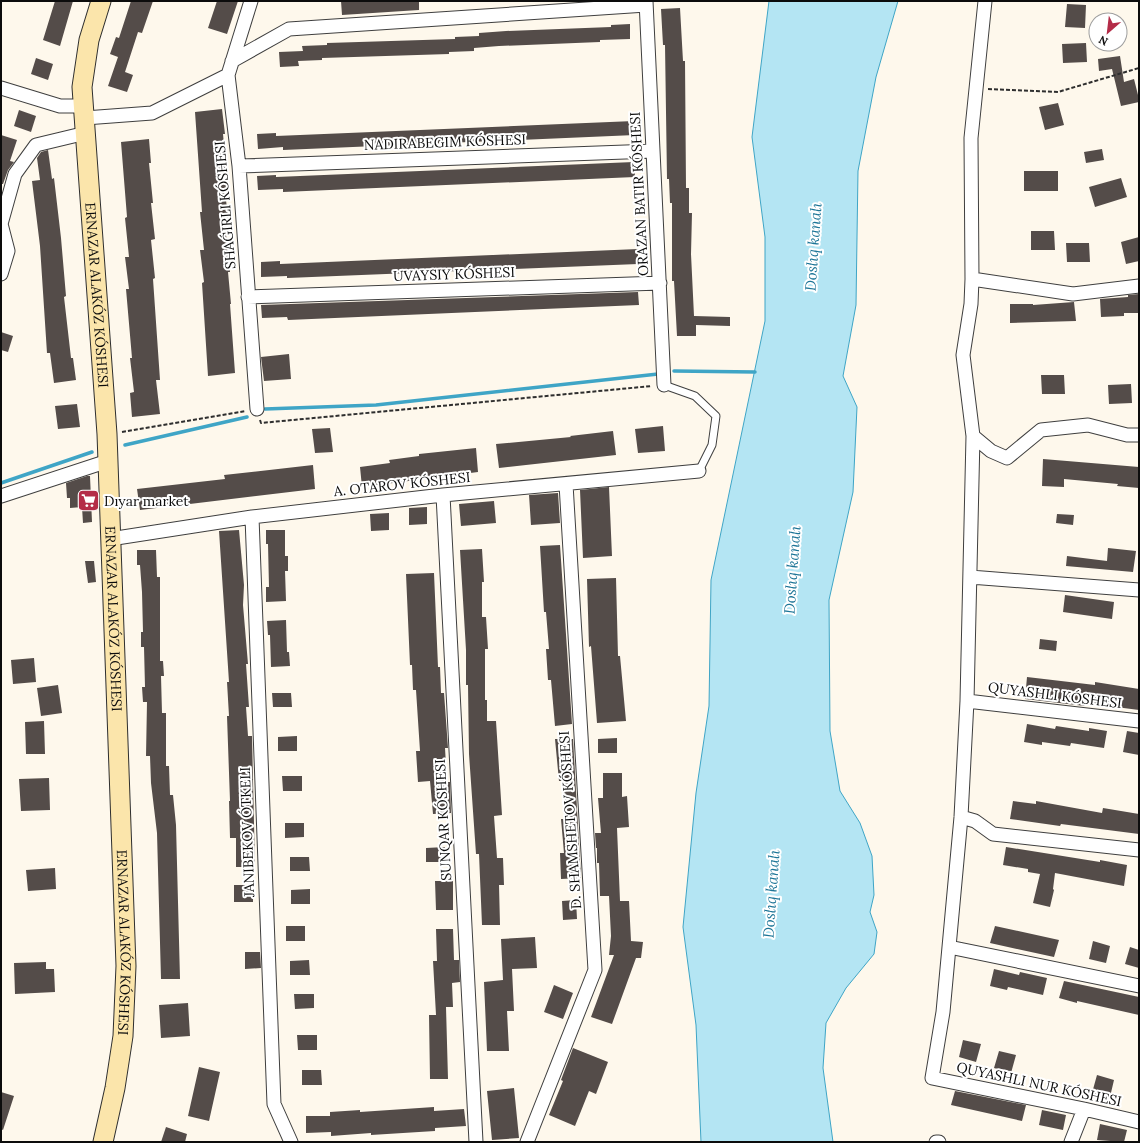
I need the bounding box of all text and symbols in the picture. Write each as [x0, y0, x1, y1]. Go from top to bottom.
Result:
north arrow [1088, 12, 1128, 52]
text: N [1096, 32, 1110, 49]
street label: ORAZAN BATIR KÓSHESI [626, 111, 652, 277]
street label: NADIRABEGIM KÓSHESI [364, 130, 526, 154]
street label: SHAǴIRLI KÓSHESI [210, 140, 240, 270]
street label: ERNAZAR ALAKÓZ KÓSHESI [81, 202, 113, 389]
water label: Doslıq kanalı [800, 202, 826, 292]
street label: UVAYSIY KÓSHESI [393, 263, 515, 285]
street label: A. OTAROV KÓSHESI [332, 468, 471, 500]
supermarket icon: Dıyar market [76, 488, 102, 514]
place label: Dıyar market [104, 492, 189, 510]
street label: ERNAZAR ALAKÓZ KÓSHESI [101, 525, 126, 712]
water label: Doslıq kanalı [779, 525, 805, 615]
street label: QUYASHLI KÓSHESI [987, 678, 1123, 712]
street label: D. SHAMSHETOV KÓSHESI [555, 730, 585, 910]
street label: SUNQAR KÓSHESI [431, 759, 455, 881]
street label: JANIBEKOV ÓTKELI [236, 767, 258, 898]
street label: ERNAZAR ALAKÓZ KÓSHESI [113, 849, 135, 1036]
water label: Doslıq kanalı [758, 849, 784, 939]
street label: QUYASHLI NUR KÓSHESI [955, 1058, 1123, 1110]

